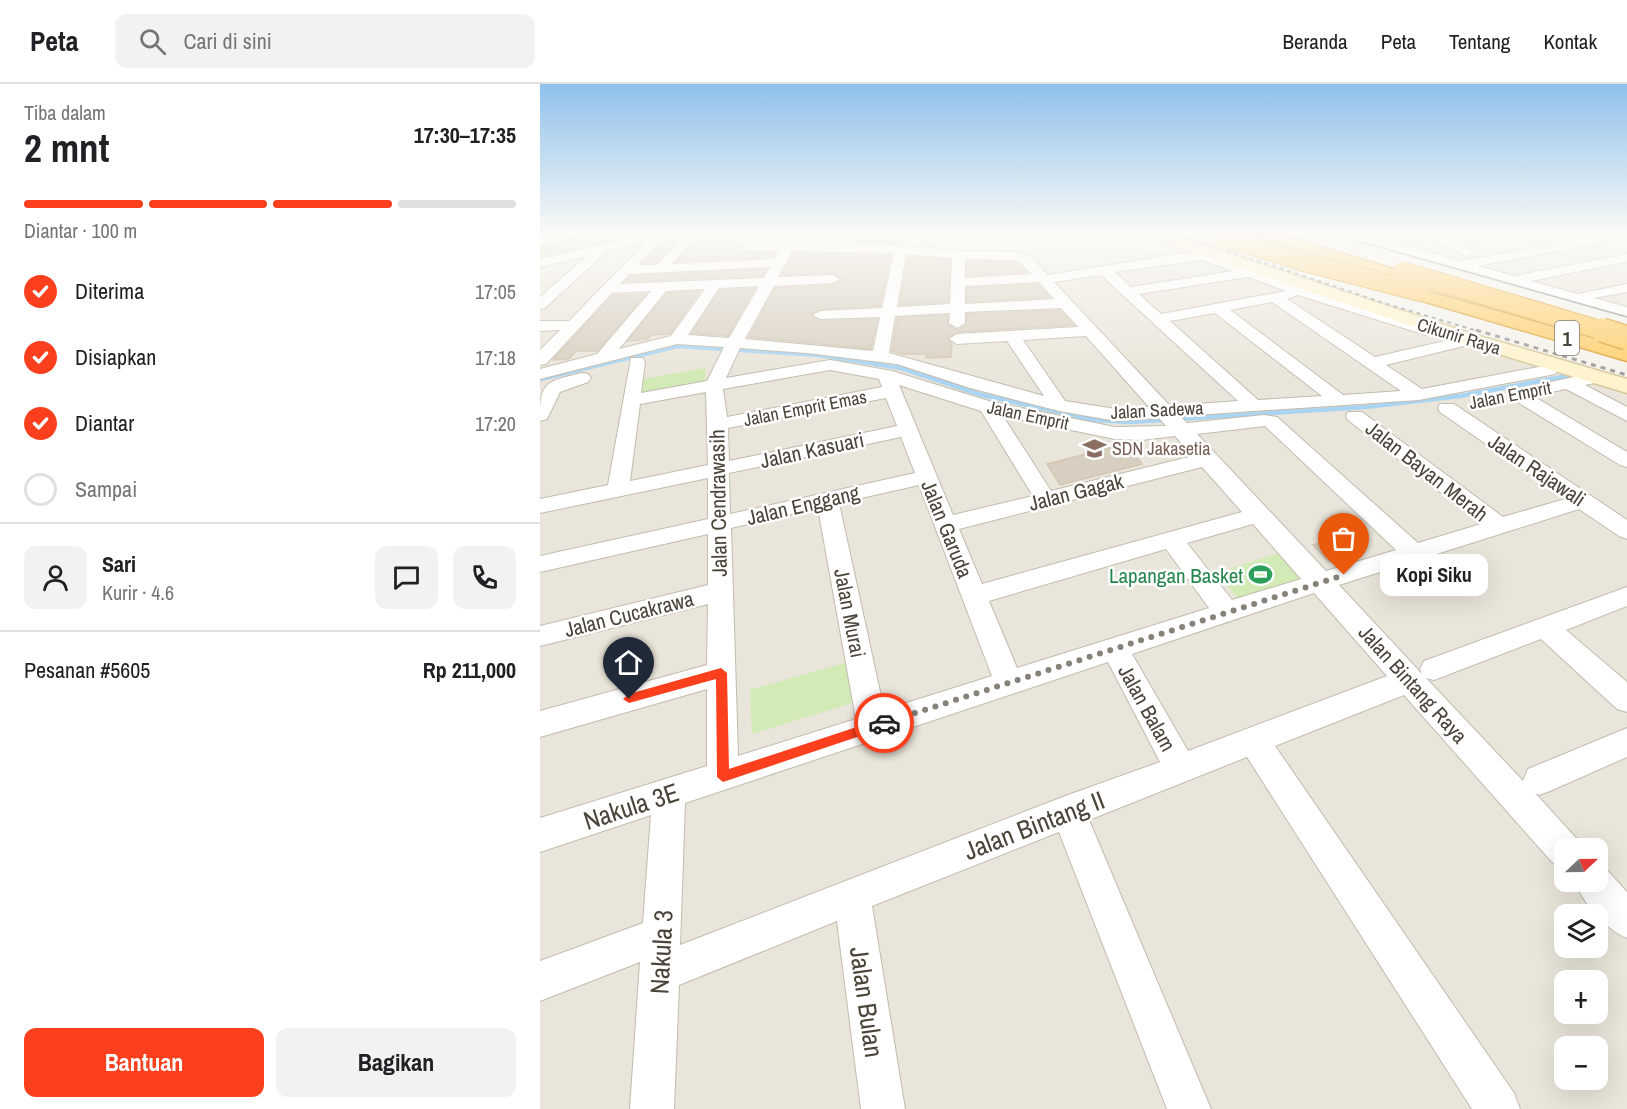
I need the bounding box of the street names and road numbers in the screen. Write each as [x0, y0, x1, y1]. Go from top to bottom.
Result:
street label: Cikunir Raya [1414, 311, 1504, 361]
road number: 1 [1555, 321, 1579, 355]
street label: Jalan Emprit [1467, 375, 1553, 415]
street label: Jalan Emprit Emas [741, 384, 869, 432]
street label: Jalan Emprit [985, 394, 1071, 436]
street label: Jalan Sadewa [1110, 395, 1204, 425]
street label: Jalan Bayan Merah [1360, 414, 1494, 528]
street label: Jalan Kasuari [757, 425, 867, 475]
street label: Jalan Rajawali [1482, 427, 1592, 513]
street label: Jalan Cendrawasih [702, 429, 734, 577]
street label: Jalan Gagak [1026, 466, 1127, 518]
street label: Jalan Garuda [914, 476, 980, 583]
street label: Jalan Enggang [744, 478, 863, 532]
street label: Jalan Murai [827, 566, 873, 660]
street label: Jalan Cucakrawa [561, 584, 697, 644]
street label: Jalan Bintang Raya [1352, 618, 1474, 750]
street label: Jalan Balam [1111, 660, 1183, 756]
street label: Nakula 3E [579, 774, 683, 838]
street label: Jalan Bintang II [959, 782, 1109, 868]
street label: Nakula 3 [641, 909, 681, 995]
street label: Jalan Bulan [842, 944, 892, 1060]

